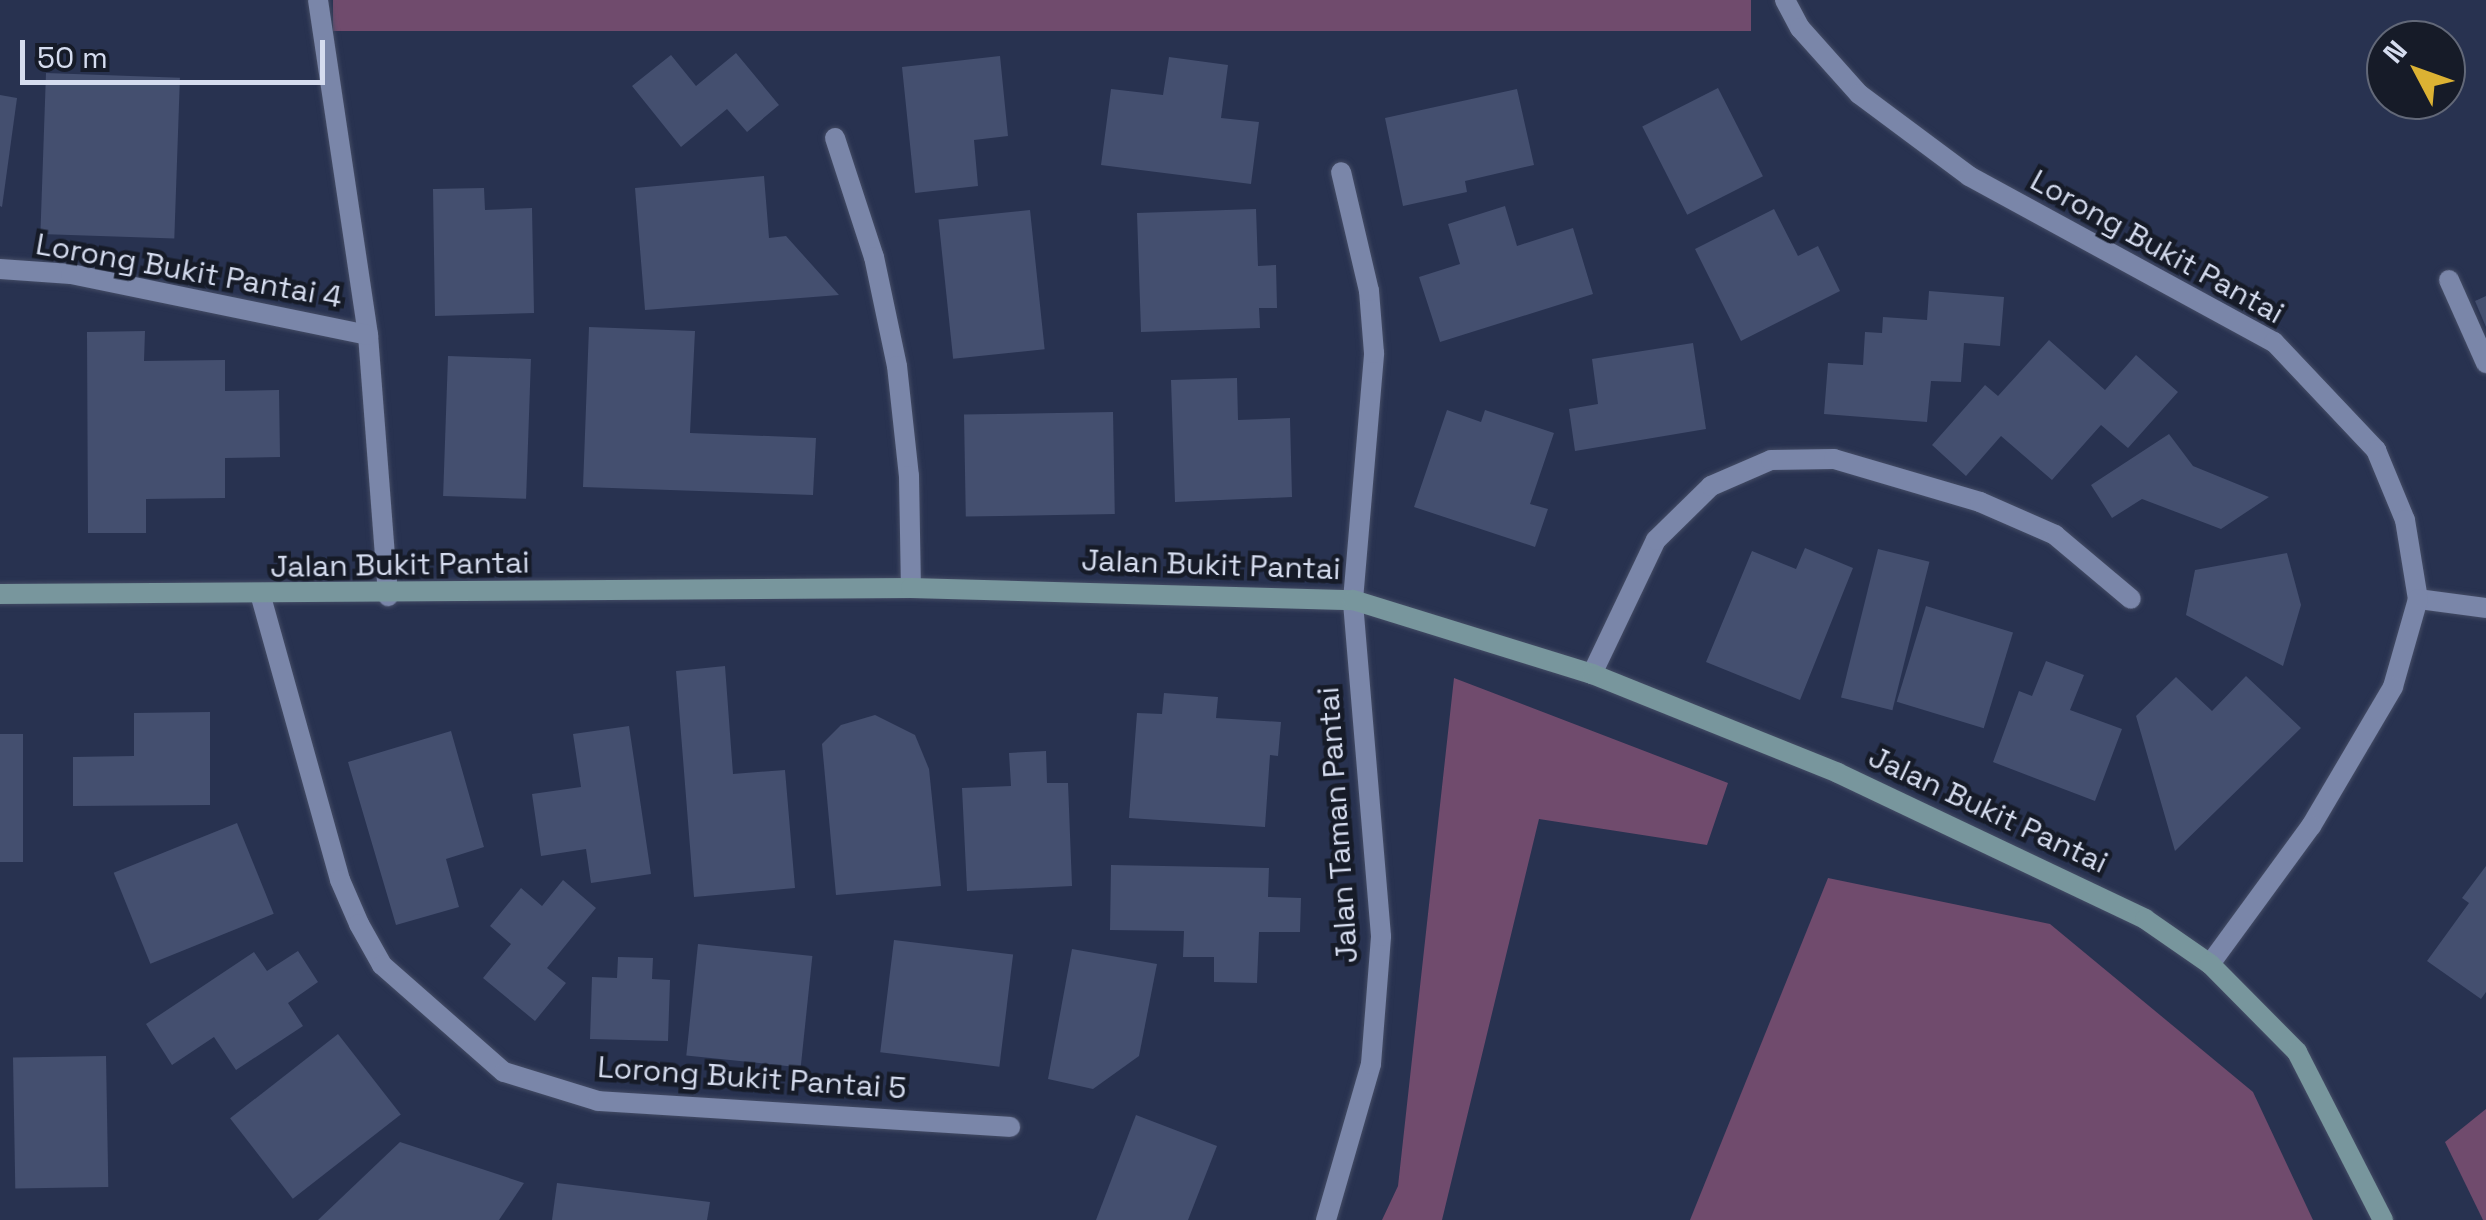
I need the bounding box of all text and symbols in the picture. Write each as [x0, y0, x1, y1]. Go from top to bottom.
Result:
scale bar [25, 20, 330, 82]
north arrow [2366, 20, 2466, 120]
text: N [2375, 33, 2415, 71]
text: 50 m [37, 38, 108, 77]
street label: Lorong Bukit Pantai [2024, 162, 2290, 332]
street label: Lorong Bukit Pantai 4 [33, 226, 345, 316]
street label: Jalan Bukit Pantai [1081, 542, 1341, 588]
street label: Jalan Bukit Pantai [270, 545, 530, 585]
street label: Jalan Taman Pantai [1310, 685, 1366, 965]
street label: Jalan Bukit Pantai [1863, 739, 2113, 881]
street label: Lorong Bukit Pantai 5 [596, 1049, 908, 1107]

